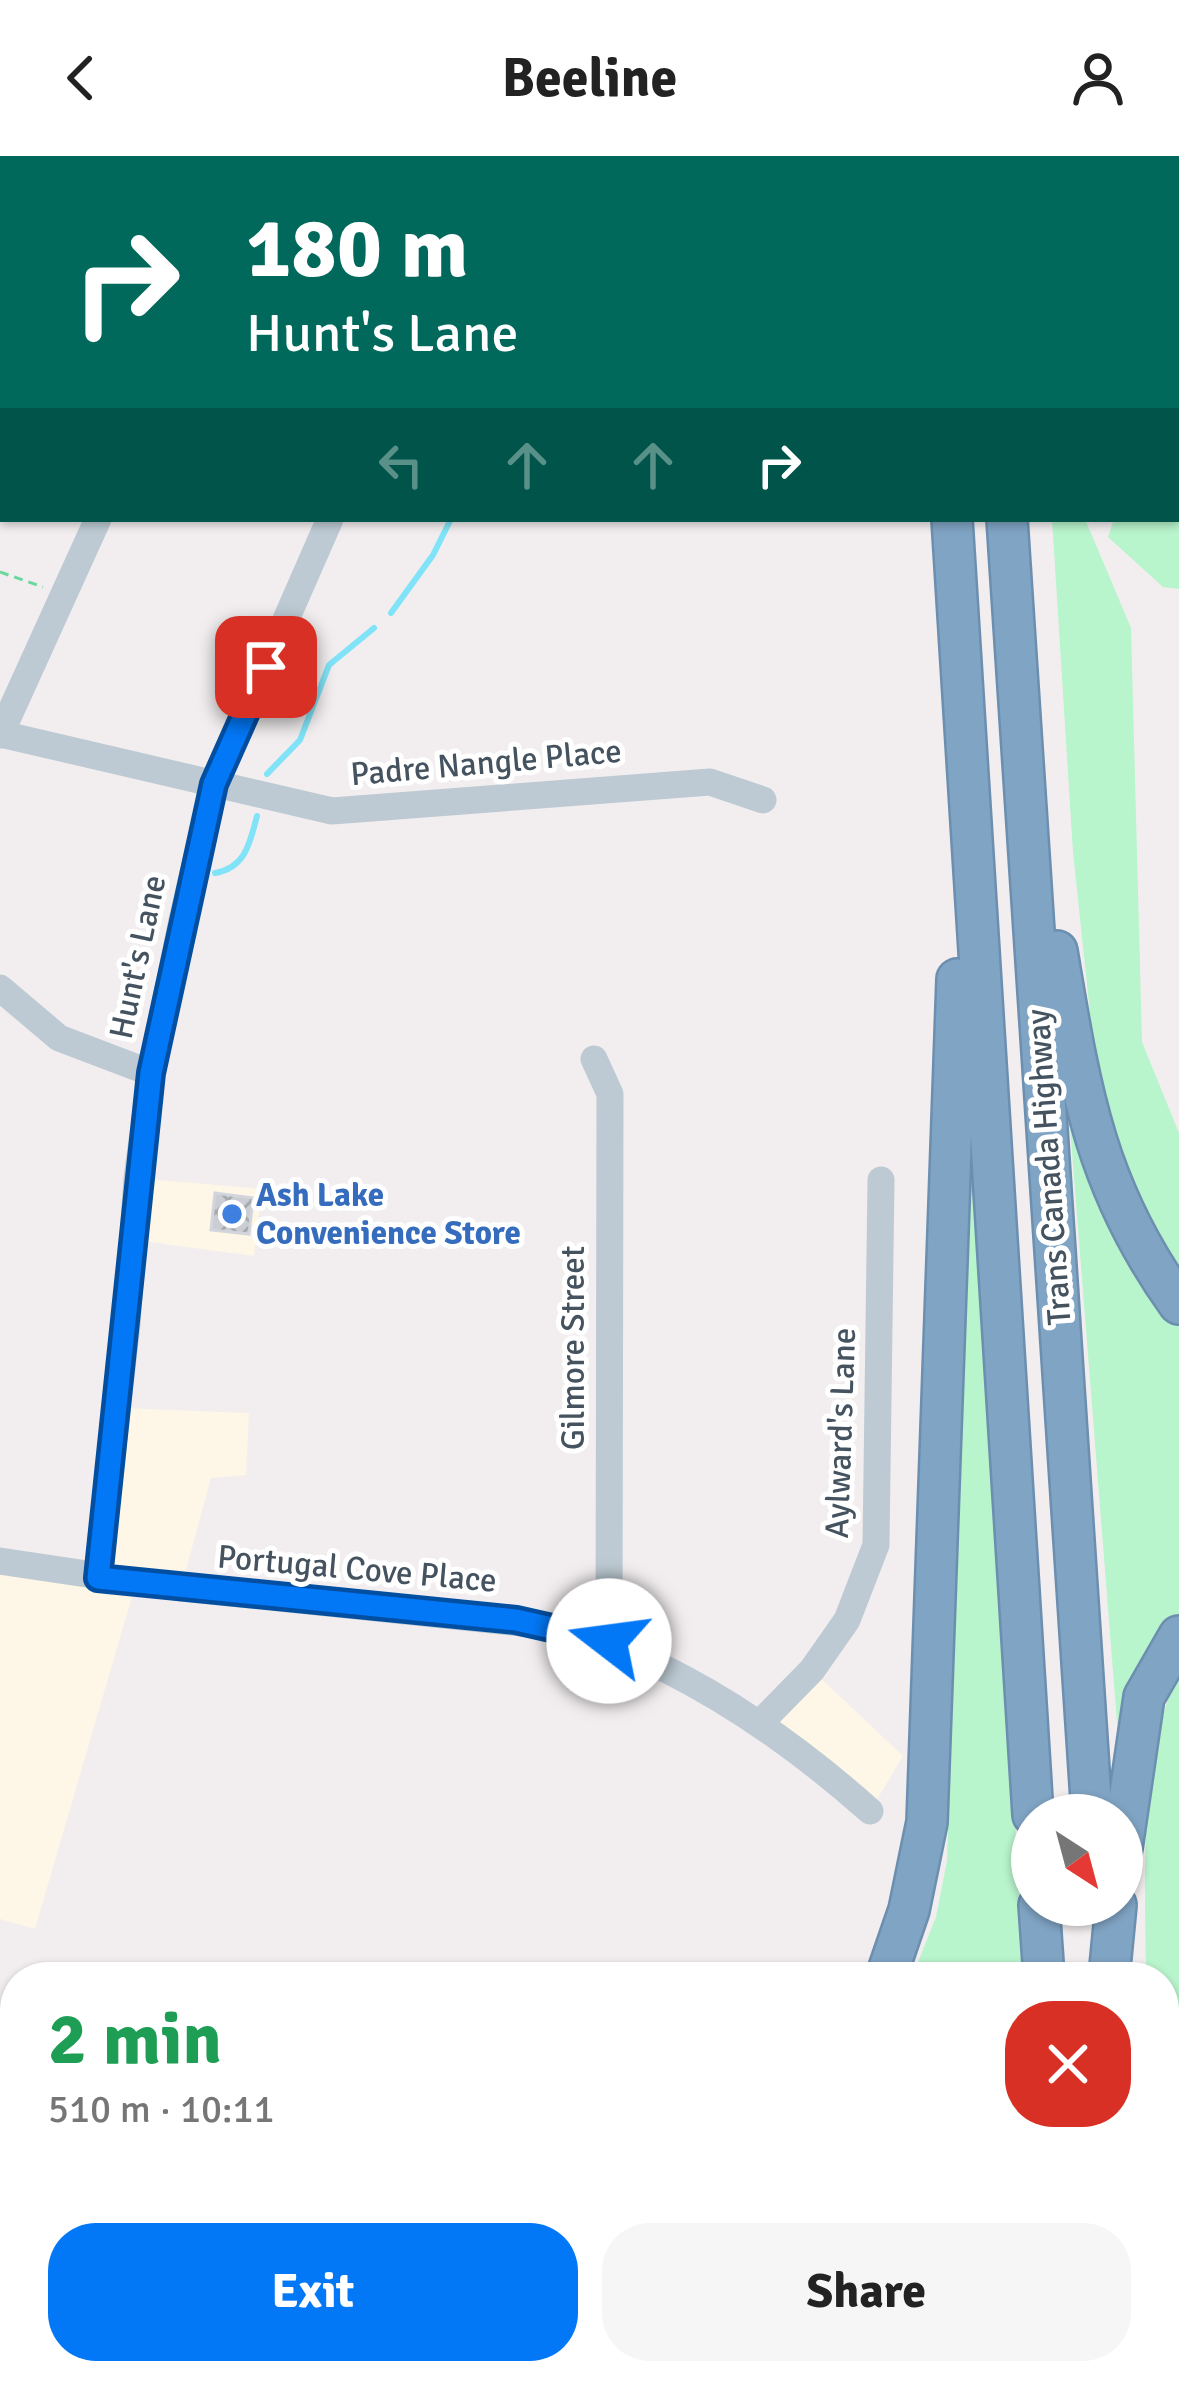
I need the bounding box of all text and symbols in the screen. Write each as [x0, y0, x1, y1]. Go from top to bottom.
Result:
icon: back [48, 45, 114, 111]
text: Beeline [502, 45, 677, 112]
icon: person [1065, 45, 1131, 111]
text: 180 m [246, 197, 468, 301]
icon: right [48, 204, 204, 360]
text: Hunt's Lane [246, 300, 518, 367]
icon: left [368, 432, 434, 498]
icon: ahead [494, 432, 560, 498]
icon: ahead [620, 432, 686, 498]
icon: right [746, 432, 812, 498]
pin [215, 616, 317, 718]
icon: arrive [233, 634, 299, 700]
street label: Padre Nangle Place [349, 731, 623, 795]
street label: Hunt's Lane [101, 871, 175, 1043]
street label: Trans Canada Highway [1017, 1007, 1081, 1326]
place label: Ash Lake Convenience Store [256, 1175, 521, 1254]
marker: Ash Lake Convenience Store [219, 1201, 245, 1227]
street label: Gilmore Street [553, 1246, 594, 1450]
street label: Aylward's Lane [817, 1327, 865, 1539]
street label: Portugal Cove Place [216, 1536, 498, 1602]
position arrow [546, 1578, 672, 1704]
north arrow [1011, 1794, 1143, 1926]
map controls [1011, 1794, 1143, 1926]
text: 2 min [48, 1995, 222, 2084]
button: close [1005, 2001, 1131, 2127]
text: 510 m · 10:11 [48, 2085, 275, 2133]
button: Exit [48, 2223, 578, 2361]
button: Share [602, 2223, 1131, 2361]

